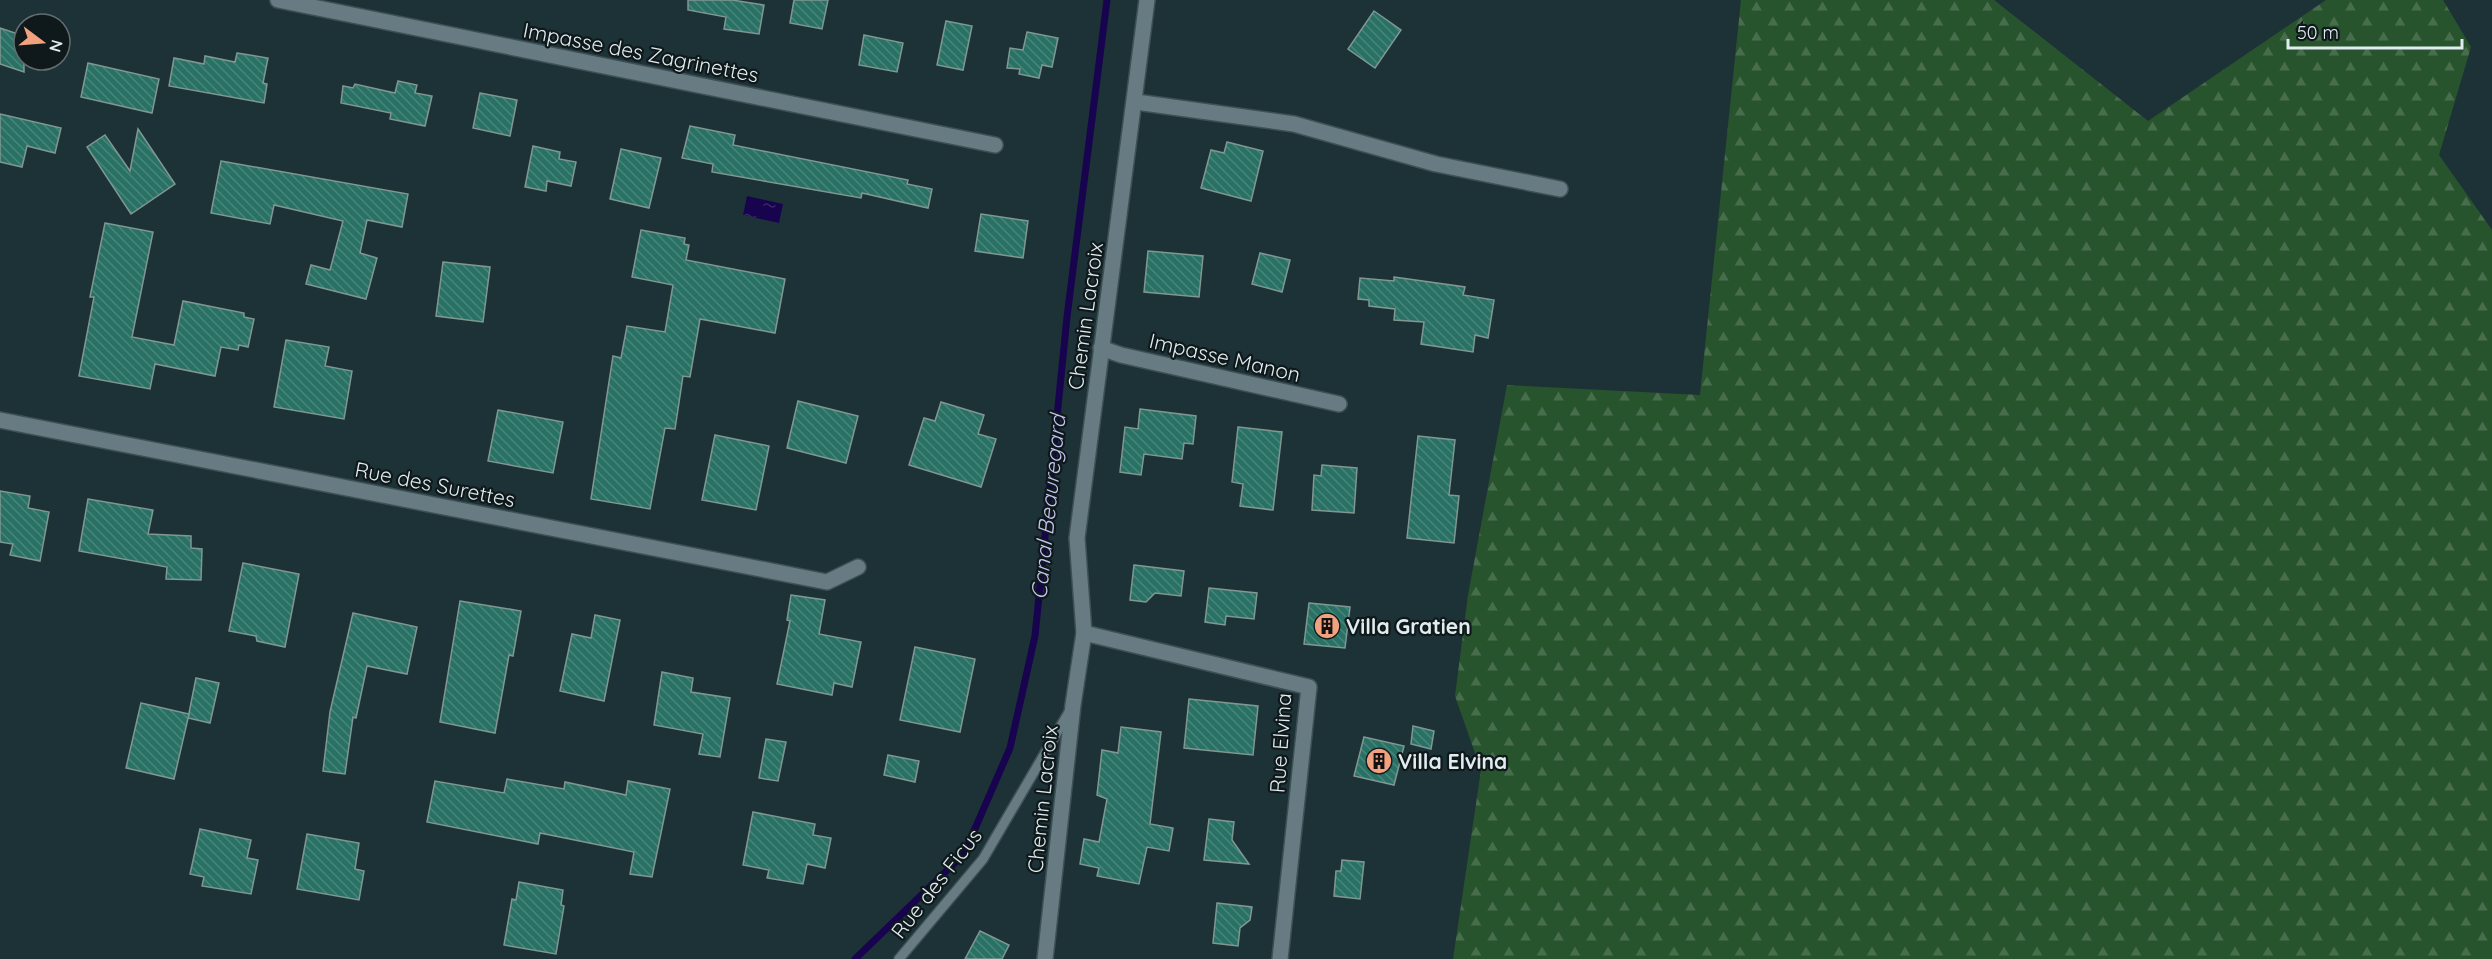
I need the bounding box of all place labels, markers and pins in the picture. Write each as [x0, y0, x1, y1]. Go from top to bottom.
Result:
building icon: Villa Gratien [1312, 611, 1342, 641]
place label: Villa Gratien [1346, 613, 1471, 639]
building icon: Villa Elvina [1364, 746, 1394, 776]
place label: Villa Elvina [1398, 748, 1507, 774]

